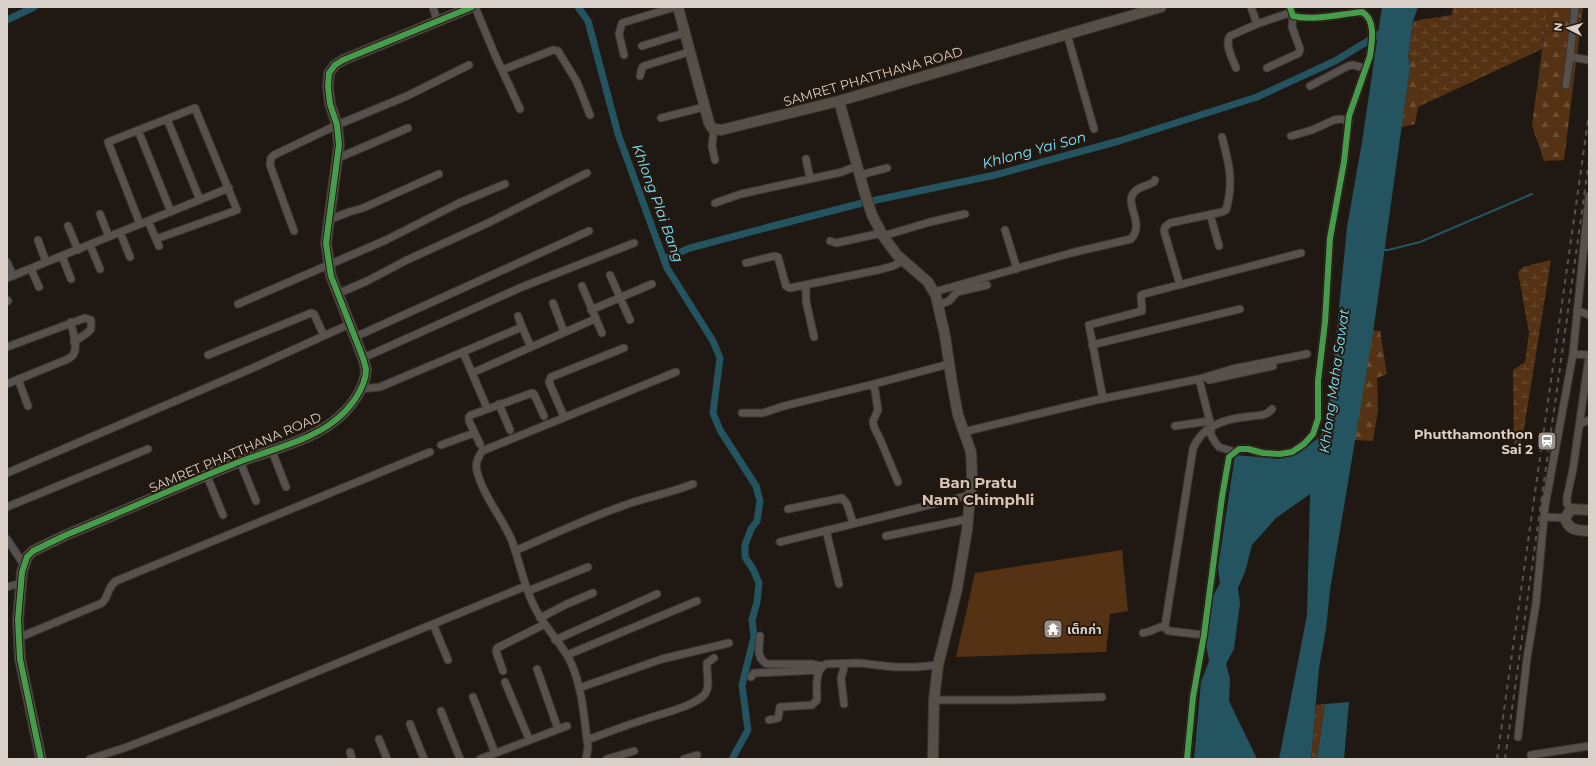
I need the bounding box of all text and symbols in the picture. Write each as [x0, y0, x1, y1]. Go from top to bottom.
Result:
north arrow [1548, 8, 1588, 48]
text: N [1551, 22, 1565, 32]
street label: SAMRET PHATTHANA ROAD [781, 43, 965, 109]
water label: Khlong Yai Son [980, 127, 1088, 173]
water label: Khlong Plai Bang [628, 141, 688, 265]
water label: Khlong Maha Sawat [1315, 307, 1353, 454]
street label: SAMRET PHATTHANA ROAD [146, 408, 324, 496]
place label: Phutthamonthon Sai 2 [1414, 426, 1533, 457]
station icon: Phutthamonthon Sai 2 [1536, 430, 1558, 452]
district label: Ban Pratu Nam Chimphli [922, 473, 1034, 509]
temple icon: เต็กก่า [1042, 618, 1064, 640]
place label: เต็กก่า [1067, 621, 1102, 637]

